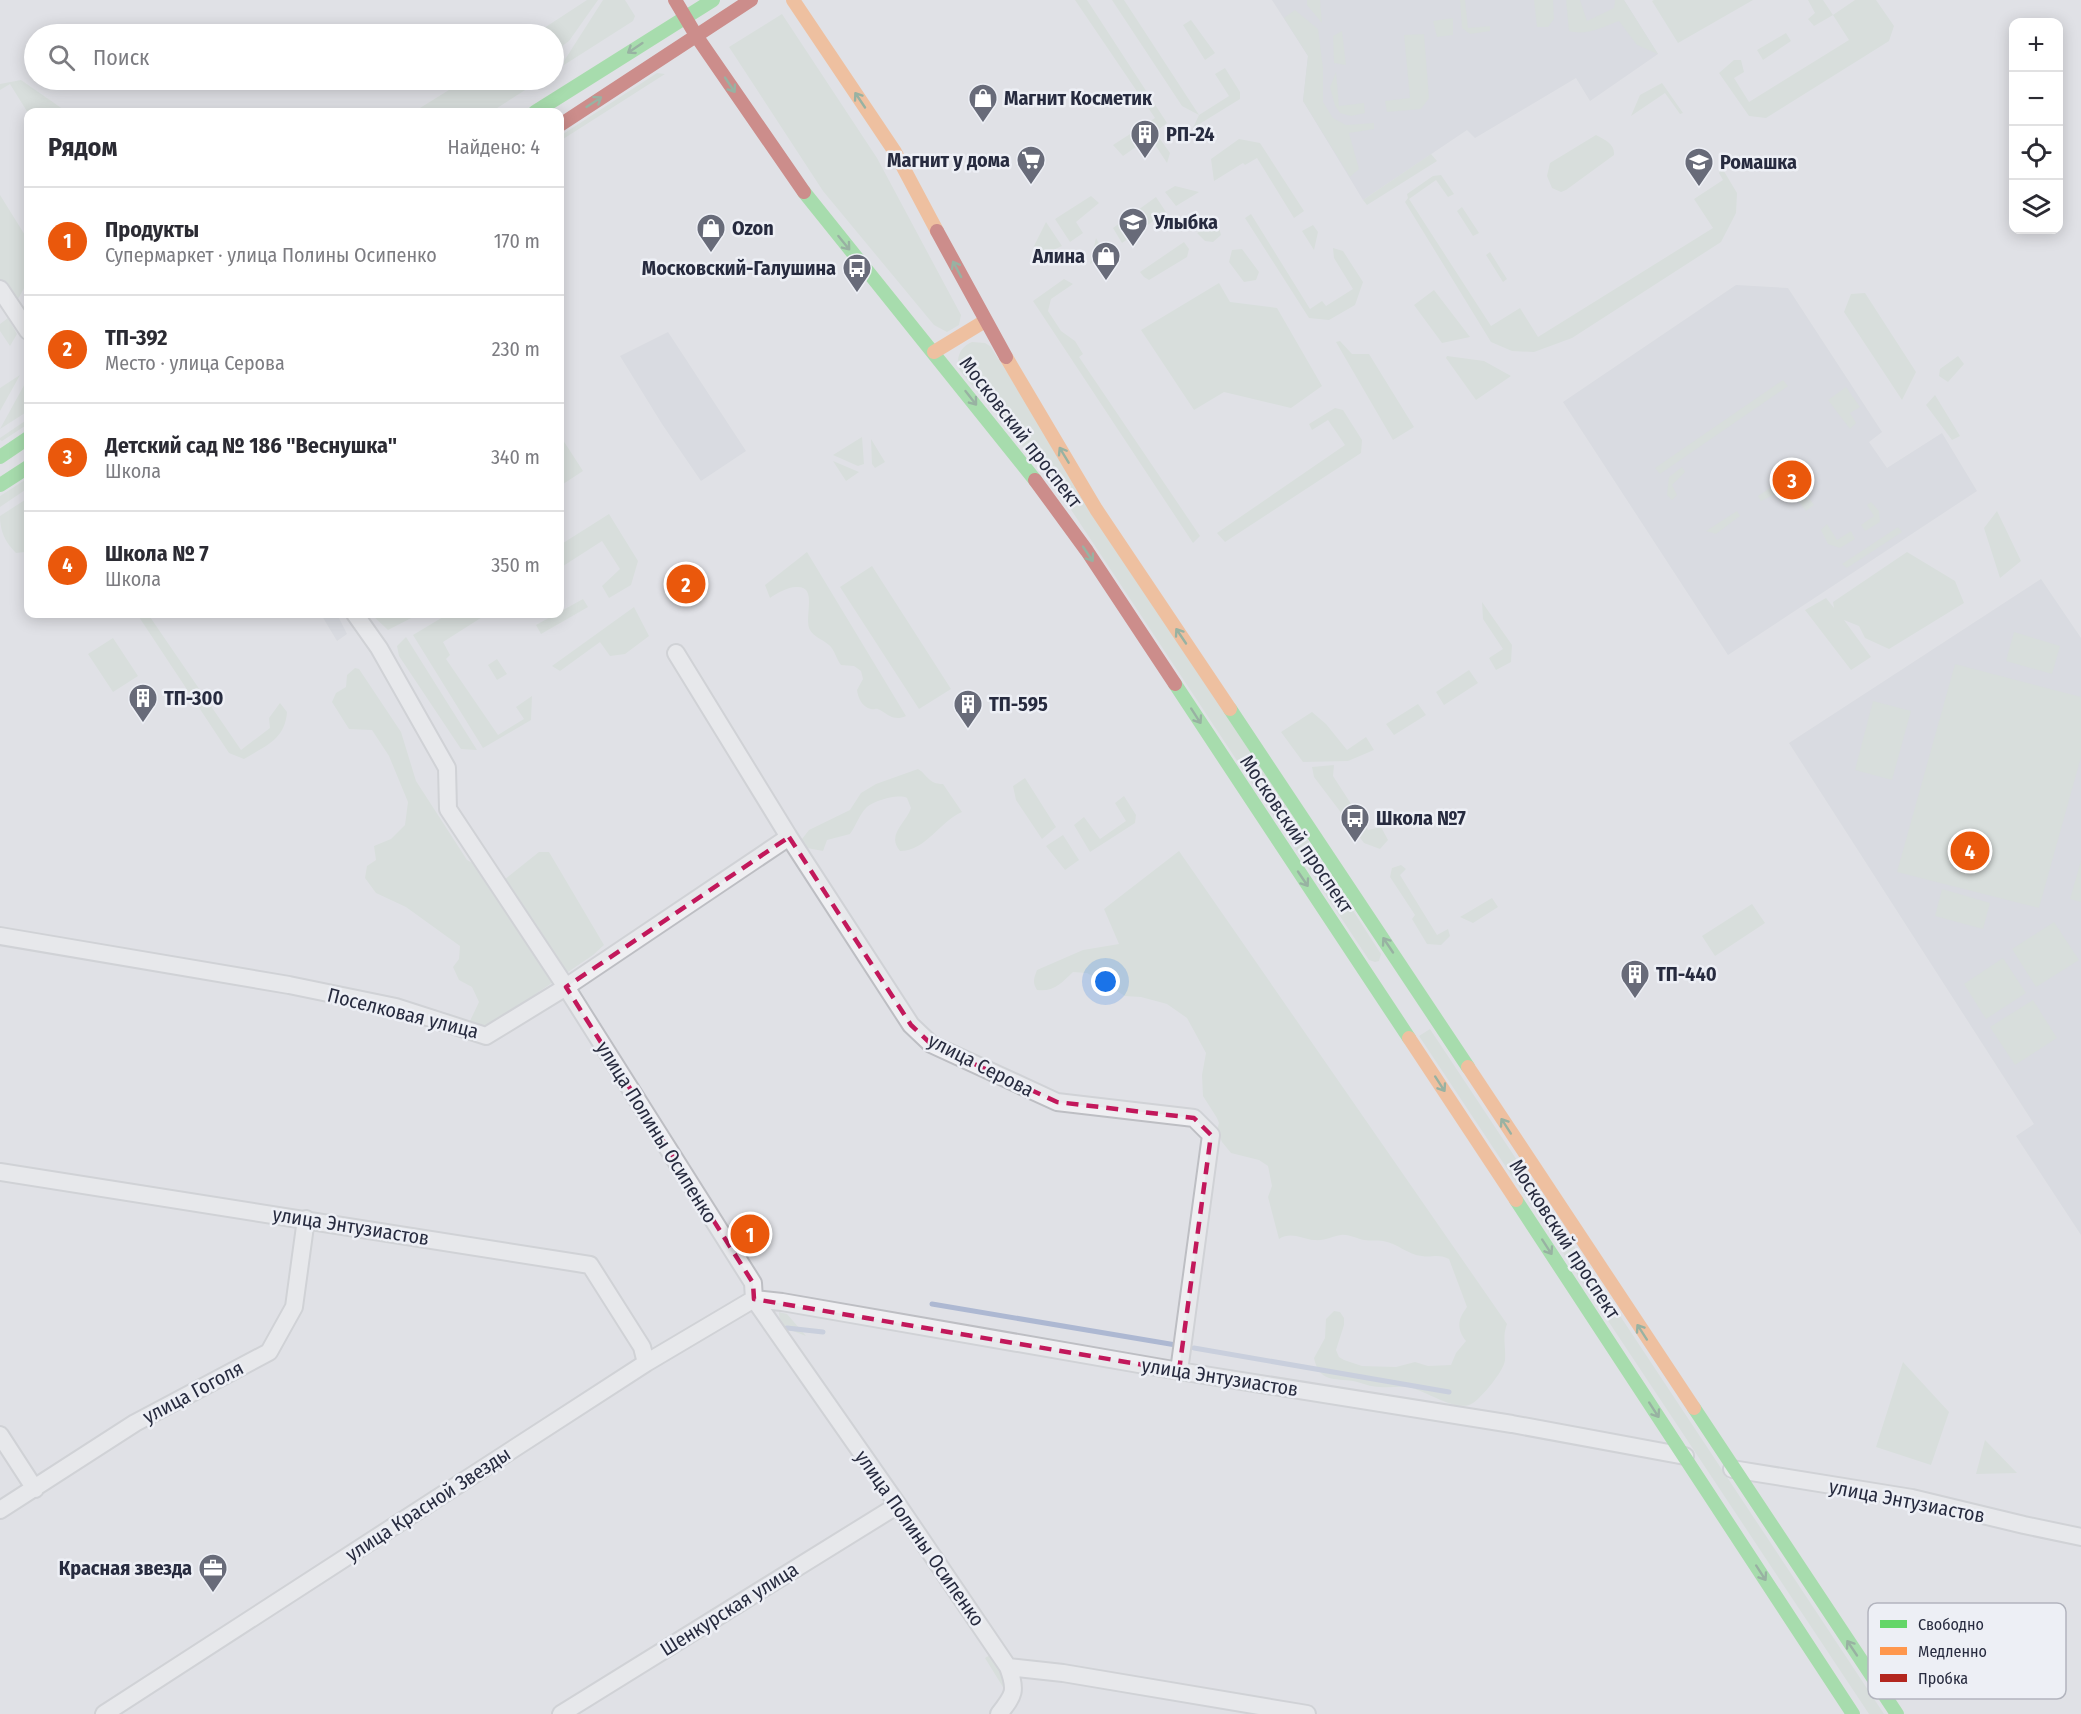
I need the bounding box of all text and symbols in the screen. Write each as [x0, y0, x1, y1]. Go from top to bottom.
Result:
map controls [2009, 18, 2063, 234]
button: + [2009, 18, 2063, 72]
search box [24, 24, 564, 90]
icon: search [45, 41, 78, 74]
one-way arrow [628, 42, 644, 54]
text: Поиск [93, 44, 149, 71]
button: − [2009, 72, 2063, 126]
one-way arrow [724, 76, 736, 92]
shop icon: Магнит Косметик [967, 82, 999, 124]
place label: Магнит Косметик [1004, 86, 1153, 110]
one-way arrow [854, 93, 866, 109]
one-way arrow [585, 96, 602, 108]
building icon: РП-24 [1129, 118, 1161, 160]
place label: РП-24 [1166, 122, 1215, 146]
button: locate [2009, 126, 2063, 180]
text: Рядом [48, 132, 117, 163]
text: Найдено: 4 [448, 135, 540, 159]
supermarket icon: Магнит у дома [1015, 144, 1047, 186]
school or university icon: Ромашка [1683, 146, 1715, 188]
place label: Магнит у дома [887, 148, 1010, 172]
place label: Ромашка [1720, 150, 1797, 174]
button: layers [2009, 180, 2063, 234]
school or university icon: Улыбка [1117, 206, 1149, 248]
place label: Улыбка [1153, 210, 1218, 234]
shop icon: Ozon [695, 212, 727, 254]
text: Продукты [105, 216, 199, 243]
place label: Ozon [732, 216, 774, 240]
text: 1 [63, 229, 72, 253]
text: 170 m [494, 229, 540, 253]
one-way arrow [838, 235, 851, 251]
shop icon: Алина [1090, 240, 1122, 282]
text: Супермаркет · улица Полины Осипенко [105, 243, 437, 267]
place label: Алина [1032, 244, 1085, 268]
bus stop icon: Московский-Галушина [841, 252, 873, 294]
place label: Московский-Галушина [642, 256, 836, 280]
one-way arrow [951, 261, 963, 278]
text: ТП-392 [105, 324, 167, 351]
text: 2 [63, 337, 72, 361]
text: 230 m [492, 337, 540, 361]
text: Место · улица Серова [105, 351, 285, 375]
street label: Московский проспект [954, 352, 1088, 513]
one-way arrow [964, 390, 977, 406]
text: Детский сад № 186 "Веснушка" [105, 432, 397, 459]
text: 3 [63, 445, 72, 469]
text: 340 m [491, 445, 540, 469]
one-way arrow [1057, 447, 1069, 464]
pin: 3 [1772, 458, 1812, 502]
text: Школа [105, 459, 161, 483]
text: Школа № 7 [105, 540, 209, 567]
one-way arrow [1082, 545, 1094, 561]
text: 4 [62, 553, 73, 577]
text: 350 m [491, 553, 540, 577]
pin: 2 [666, 562, 706, 606]
text: Школа [105, 567, 161, 591]
one-way arrow [1175, 628, 1187, 645]
building icon: ТП-300 [127, 682, 159, 724]
place label: ТП-300 [164, 686, 223, 710]
building icon: ТП-595 [952, 688, 984, 730]
place label: ТП-595 [989, 692, 1048, 716]
one-way arrow [1189, 708, 1202, 725]
street label: Московский проспект [1235, 750, 1359, 918]
bus stop icon: Школа №7 [1339, 802, 1371, 844]
place label: Школа №7 [1376, 806, 1466, 830]
pin: 4 [1950, 828, 1990, 874]
one-way arrow [1297, 870, 1309, 887]
one-way arrow [1382, 937, 1394, 954]
building icon: ТП-440 [1619, 958, 1651, 1000]
place label: ТП-440 [1656, 962, 1717, 986]
your location [1091, 967, 1120, 996]
street label: Поселковая улица [325, 983, 481, 1043]
street label: улица Серова [924, 1028, 1038, 1102]
street label: улица Полины Осипенко [591, 1037, 723, 1227]
one-way arrow [1434, 1076, 1446, 1092]
one-way arrow [1500, 1118, 1512, 1134]
street label: Московский проспект [1504, 1155, 1626, 1324]
street label: улица Энтузиастов [271, 1202, 431, 1250]
pin: 1 [730, 1212, 770, 1256]
one-way arrow [1541, 1238, 1553, 1255]
one-way arrow [1636, 1324, 1648, 1341]
street label: улица Энтузиастов [1140, 1353, 1300, 1401]
street label: улица Гоголя [139, 1356, 247, 1428]
one-way arrow [1649, 1401, 1661, 1418]
street label: улица Красной Звезды [341, 1442, 515, 1566]
street label: улица Полины Осипенко [850, 1445, 990, 1631]
street label: улица Энтузиастов [1827, 1474, 1987, 1528]
office icon: Красная звезда [197, 1552, 229, 1594]
place label: Красная звезда [59, 1556, 192, 1580]
street label: Шенкурская улица [656, 1557, 802, 1661]
one-way arrow [1755, 1565, 1767, 1581]
legend [1868, 1603, 2066, 1699]
text: Свободно [1918, 1615, 1984, 1634]
one-way arrow [1846, 1640, 1858, 1657]
text: Медленно [1918, 1642, 1987, 1661]
text: Пробка [1918, 1669, 1968, 1688]

